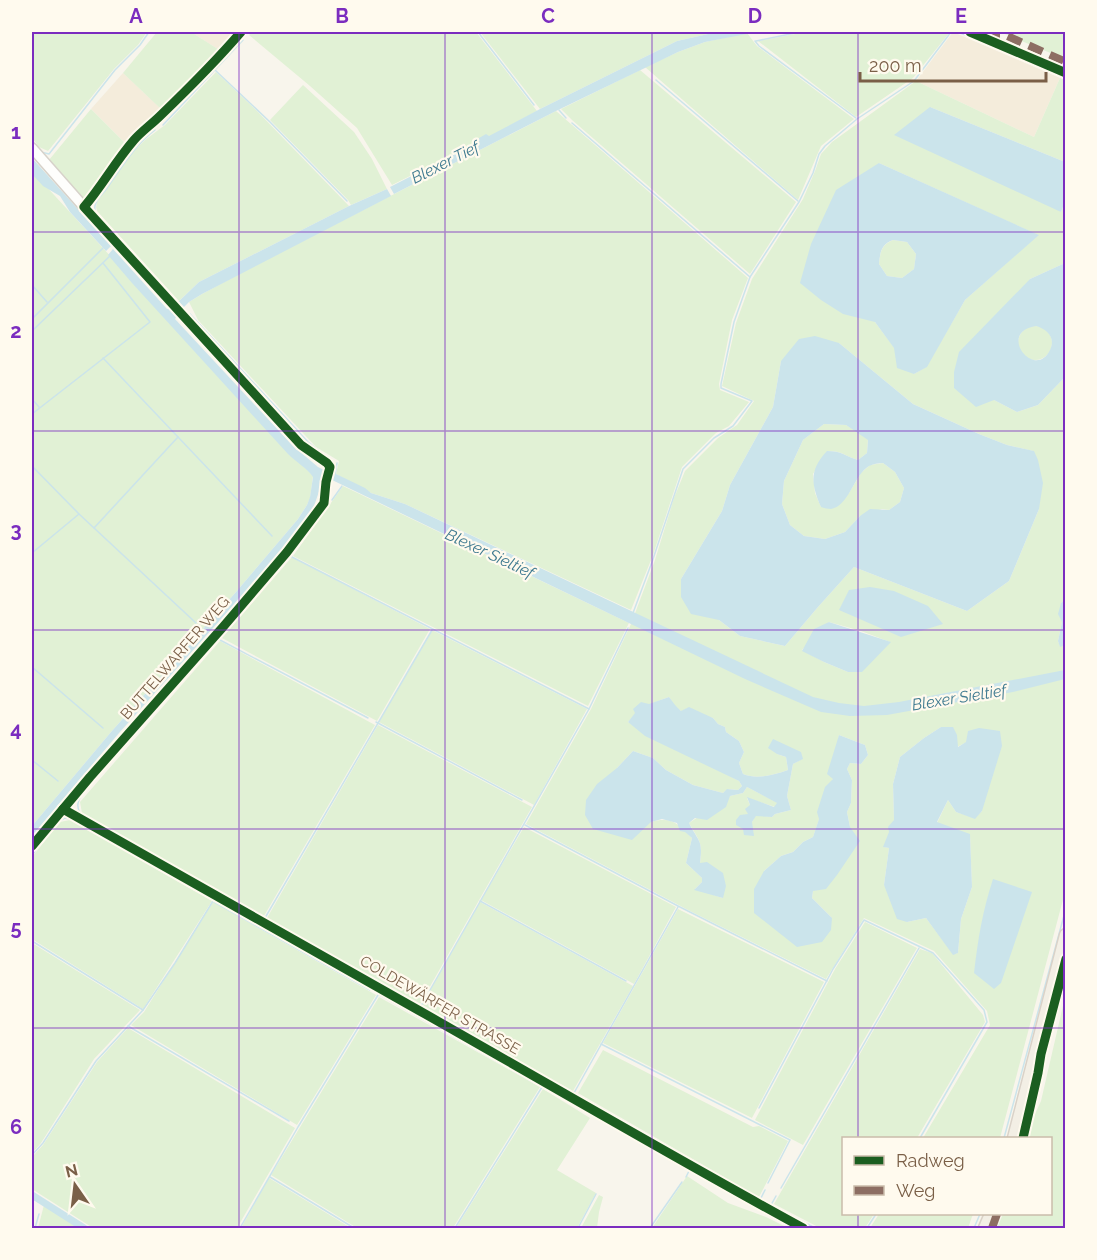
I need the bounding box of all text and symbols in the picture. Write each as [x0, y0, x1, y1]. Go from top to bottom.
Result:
text: A [129, 4, 143, 28]
text: B [335, 4, 349, 28]
text: C [541, 4, 555, 28]
text: D [748, 4, 762, 28]
text: E [955, 4, 967, 28]
scale bar [860, 45, 1046, 83]
text: 200 m [869, 55, 922, 76]
text: 1 [11, 120, 21, 144]
water label: Blexer Tief [408, 136, 484, 188]
text: 2 [10, 319, 22, 343]
text: 3 [10, 518, 22, 542]
water label: Blexer Sieltief [442, 525, 539, 583]
street label: BUTTELWARFER WEG [117, 593, 233, 723]
water label: Blexer Sieltief [910, 680, 1010, 714]
text: 4 [10, 717, 22, 741]
text: 5 [10, 916, 22, 940]
street label: COLDEWÄRFER STRASSE [357, 951, 524, 1058]
text: 6 [10, 1115, 22, 1139]
legend [842, 1137, 1052, 1215]
text: Radweg [896, 1150, 965, 1171]
north arrow [45, 1155, 105, 1215]
text: N [63, 1160, 80, 1182]
text: Weg [896, 1180, 935, 1201]

